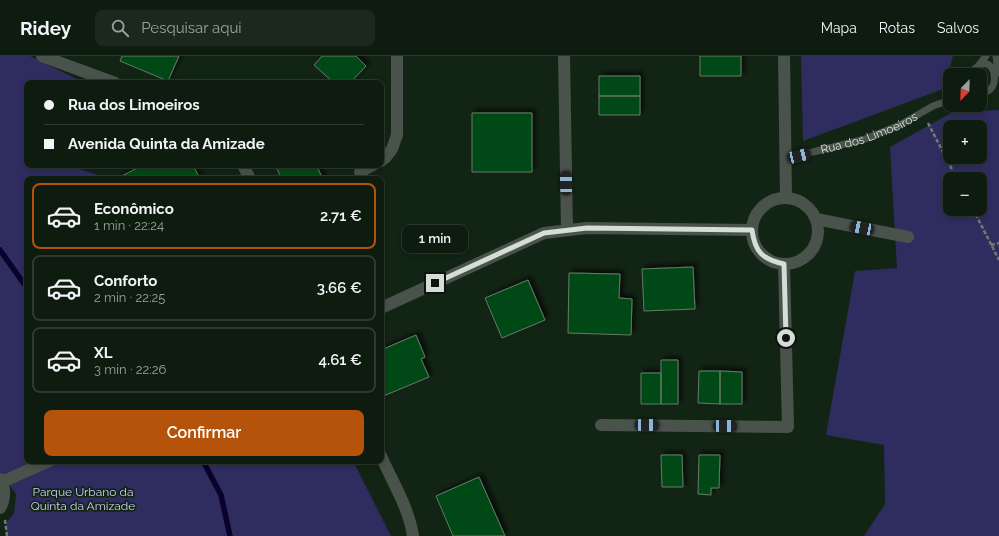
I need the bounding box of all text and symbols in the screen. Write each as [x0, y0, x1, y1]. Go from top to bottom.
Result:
search box [95, 10, 375, 46]
text: Ridey [20, 17, 71, 39]
icon: search [109, 17, 131, 39]
text: Pesquisar aqui [141, 19, 242, 37]
text: Mapa [821, 20, 857, 36]
text: Rotas [879, 20, 915, 36]
text: Salvos [937, 20, 979, 36]
north arrow [943, 68, 987, 112]
map controls [943, 68, 987, 216]
text: Rua dos Limoeiros [68, 96, 200, 114]
street label: Rua dos Limoeiros [819, 109, 920, 157]
button: + [943, 120, 987, 164]
text: Avenida Quinta da Amizade [68, 135, 265, 153]
car [786, 147, 812, 165]
car [560, 171, 572, 195]
button: − [943, 172, 987, 216]
icon: car [46, 198, 82, 234]
text: Econômico [94, 200, 174, 218]
text: 2.71 € [320, 207, 362, 225]
text: 1 min · 22:24 [94, 218, 164, 233]
car [849, 220, 875, 236]
callout: 1 min [402, 225, 468, 253]
text: 1 min [419, 231, 451, 246]
icon: car [46, 270, 82, 306]
text: Conforto [94, 272, 157, 290]
route end [426, 274, 444, 292]
text: 3.66 € [317, 279, 362, 297]
text: 2 min · 22:25 [94, 290, 165, 305]
route start [777, 329, 795, 347]
icon: car [46, 342, 82, 378]
text: XL [94, 344, 112, 362]
text: 4.61 € [319, 351, 362, 369]
text: 3 min · 22:26 [94, 362, 166, 377]
button: Confirmar [44, 410, 364, 456]
car [635, 419, 659, 431]
car [713, 420, 737, 432]
park label: Parque Urbano da Quinta da Amizade [31, 485, 135, 513]

